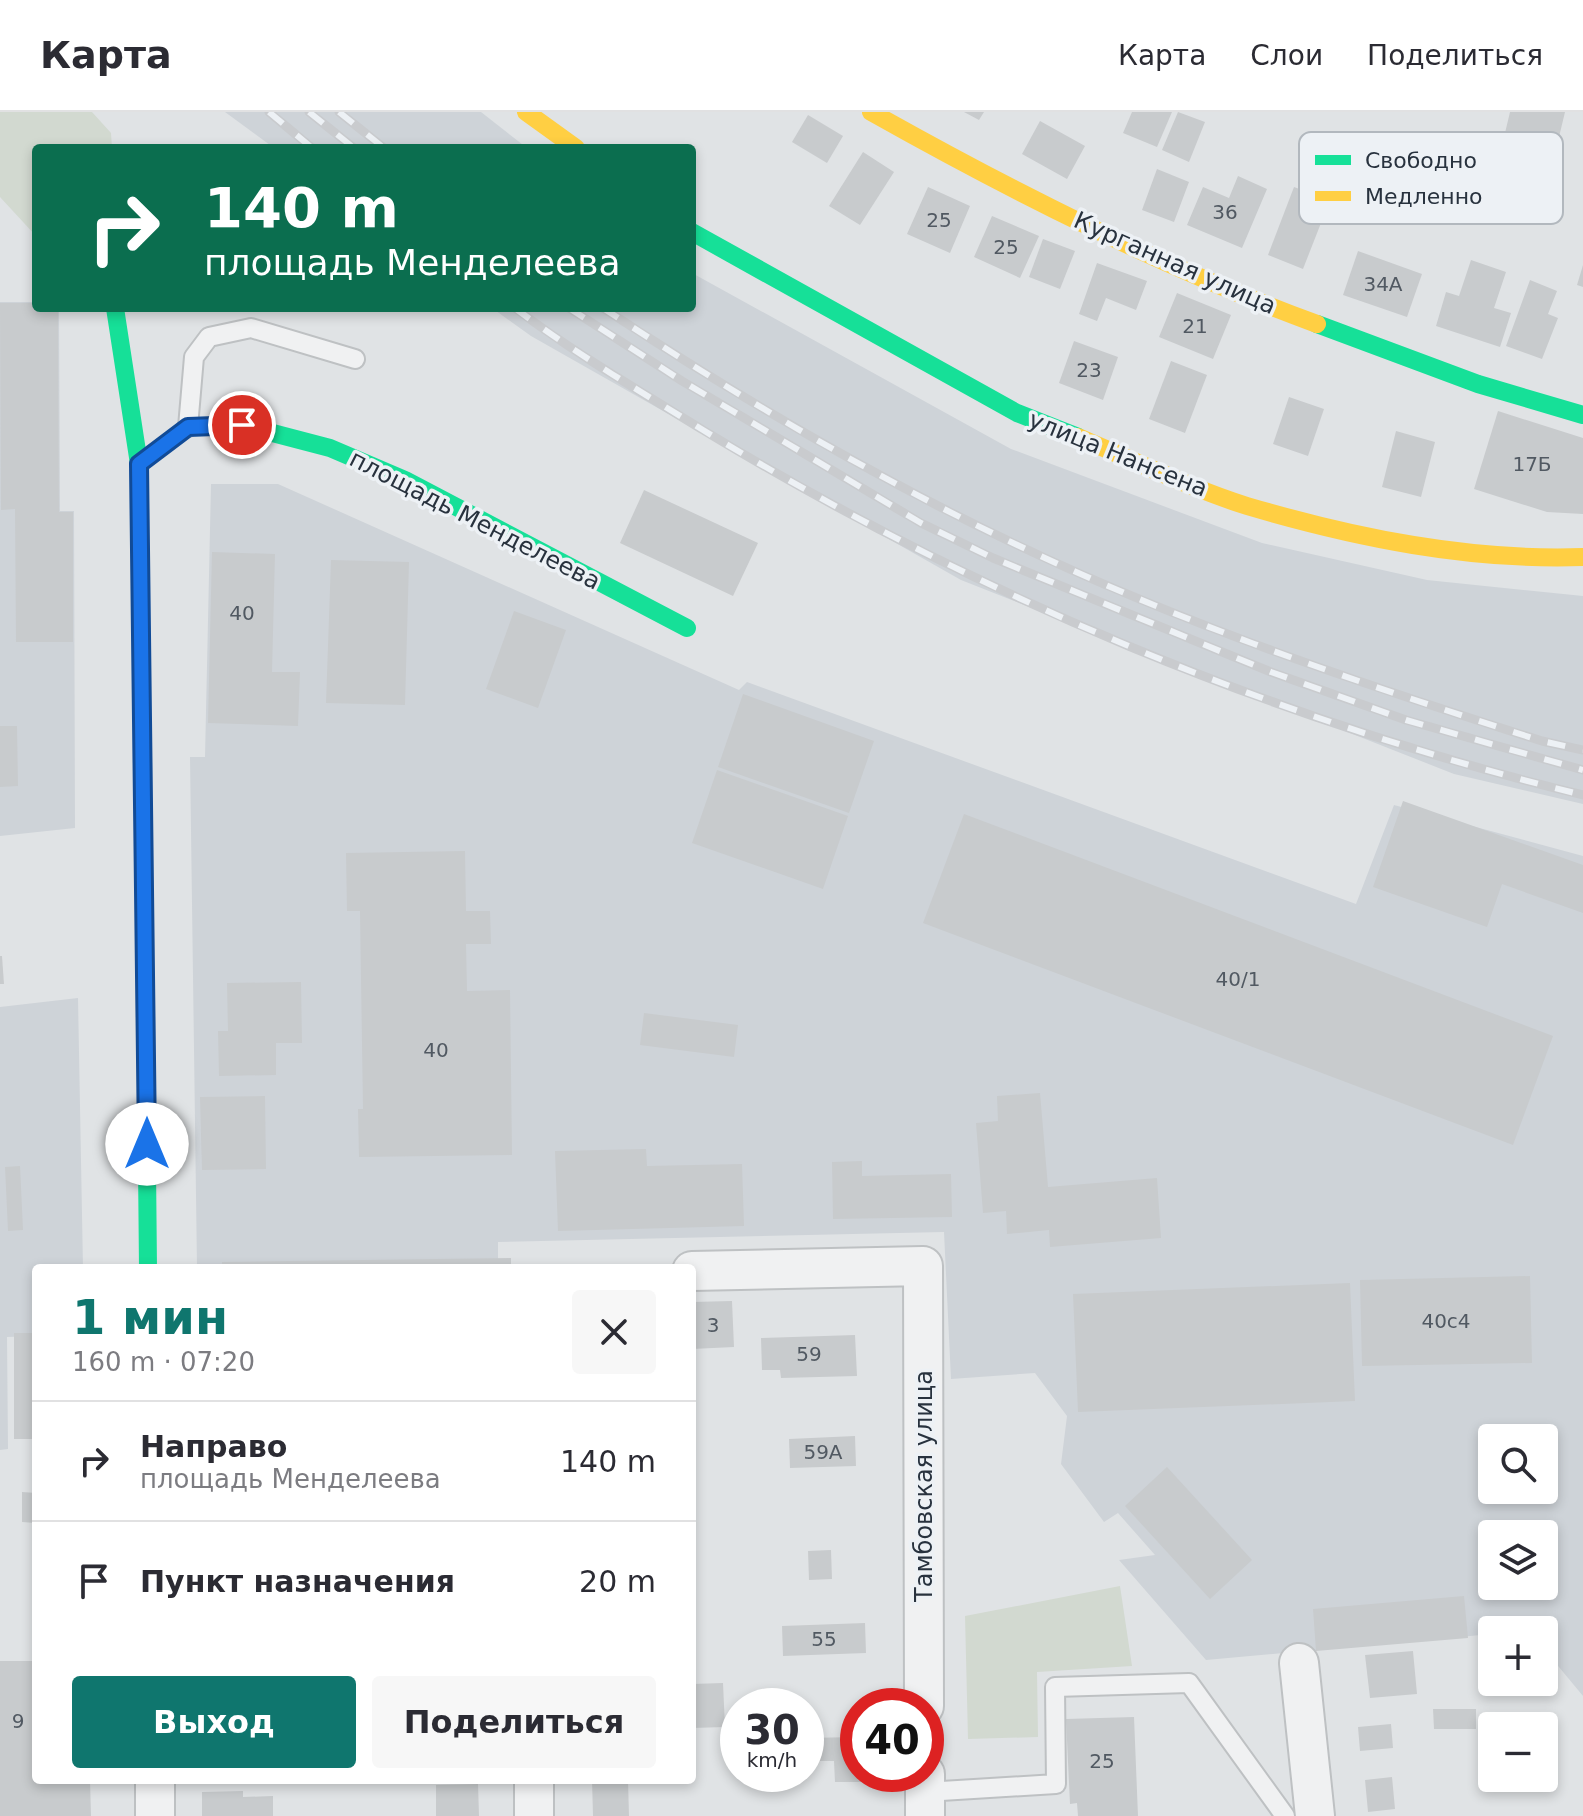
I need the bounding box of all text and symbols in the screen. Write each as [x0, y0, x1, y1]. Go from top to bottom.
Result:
text: Карта [40, 33, 172, 77]
text: Карта [1118, 39, 1206, 72]
text: Слои [1250, 39, 1323, 72]
text: Поделиться [1367, 39, 1543, 72]
legend [1299, 132, 1563, 224]
text: Свободно [1365, 148, 1477, 173]
text: 140 m [204, 175, 399, 240]
icon: right [72, 176, 176, 280]
text: Медленно [1365, 184, 1483, 209]
house number: 36 [1212, 200, 1238, 224]
street label: Курганная улица [1070, 206, 1280, 320]
house number: 25 [926, 208, 952, 232]
house number: 25 [993, 235, 1019, 259]
text: площадь Менделеева [204, 242, 620, 283]
house number: 34А [1363, 272, 1403, 296]
house number: 21 [1182, 314, 1208, 338]
house number: 23 [1076, 358, 1102, 382]
pin [208, 391, 276, 459]
icon: arrive [220, 403, 264, 447]
street label: улица Нансена [1024, 405, 1212, 503]
street label: площадь Менделеева [345, 445, 605, 595]
house number: 17Б [1512, 452, 1552, 476]
house number: 40 [229, 601, 255, 625]
house number: 40/1 [1216, 967, 1260, 991]
house number: 40 [423, 1038, 449, 1062]
position arrow [105, 1102, 189, 1186]
text: 1 мин [72, 1289, 228, 1345]
button: close [572, 1290, 656, 1374]
house number: 40с4 [1421, 1309, 1471, 1333]
house number: 3 [707, 1313, 719, 1337]
house number: 59 [796, 1342, 822, 1366]
text: 160 m · 07:20 [72, 1347, 255, 1377]
street label: Тамбовская улица [910, 1370, 938, 1603]
map controls [1478, 1424, 1558, 1792]
button: search [1478, 1424, 1558, 1504]
text: Направо [140, 1429, 287, 1464]
icon: right [72, 1439, 116, 1483]
house number: 59А [803, 1440, 843, 1464]
text: 140 m [560, 1444, 656, 1479]
text: площадь Менделеева [140, 1464, 441, 1494]
button: layers [1478, 1520, 1558, 1600]
icon: arrive [72, 1559, 116, 1603]
text: Пункт назначения [140, 1564, 455, 1599]
text: 20 m [579, 1564, 656, 1599]
button: + [1478, 1616, 1558, 1696]
house number: 55 [811, 1627, 837, 1651]
button: Выход [72, 1676, 356, 1768]
button: Поделиться [372, 1676, 656, 1768]
speed limit sign: 40 [840, 1688, 944, 1792]
text: 30 [744, 1707, 800, 1753]
house number: 9 [12, 1709, 24, 1733]
button: − [1478, 1712, 1558, 1792]
text: km/h [747, 1748, 797, 1772]
house number: 25 [1089, 1749, 1115, 1773]

